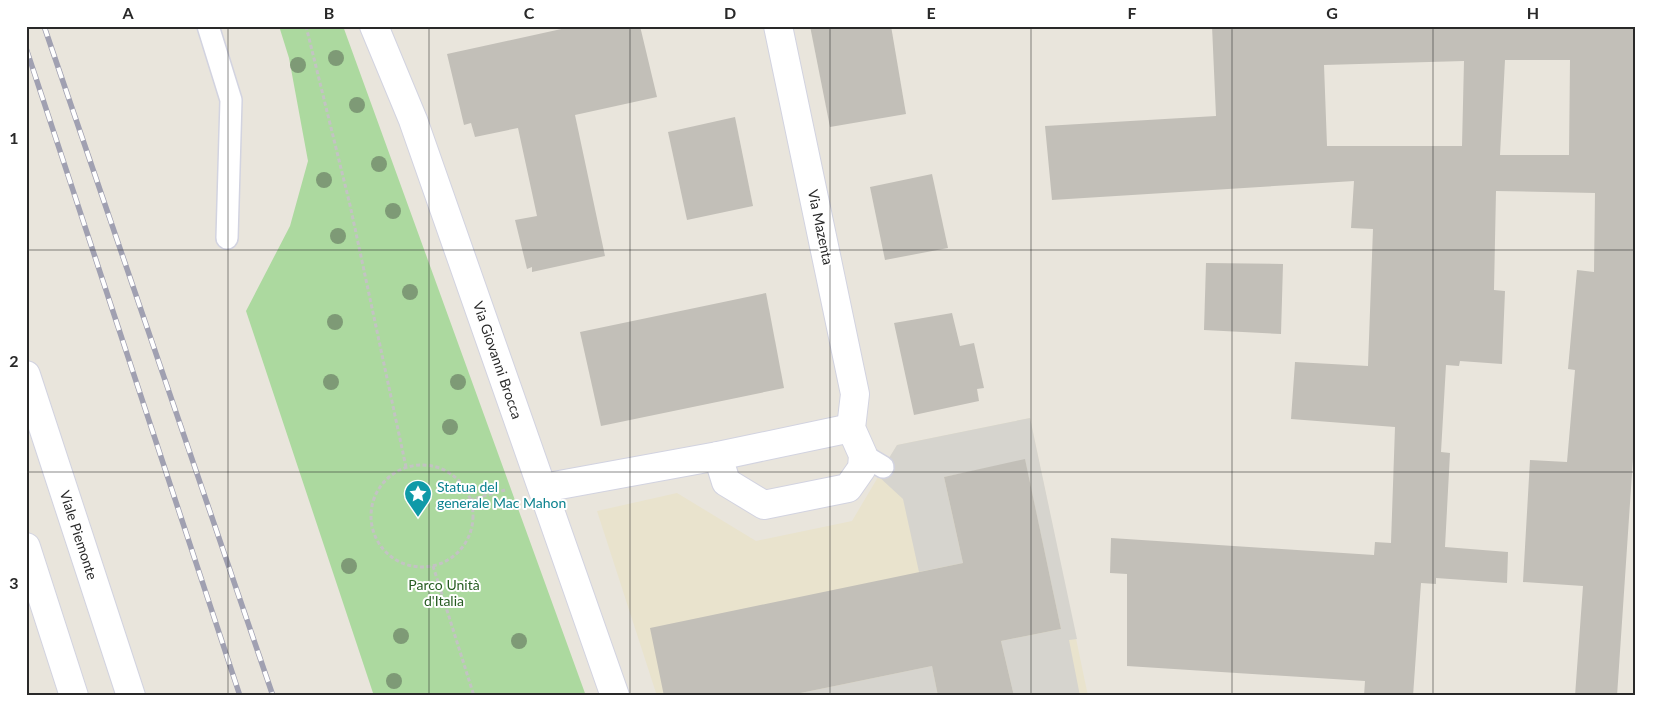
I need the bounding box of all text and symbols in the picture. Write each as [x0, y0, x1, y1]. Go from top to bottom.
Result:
text: A [121, 3, 134, 22]
text: B [324, 3, 334, 22]
text: C [524, 3, 535, 22]
text: D [724, 3, 736, 22]
text: E [926, 3, 936, 22]
text: F [1127, 3, 1137, 22]
text: G [1326, 3, 1338, 22]
text: H [1527, 3, 1539, 22]
text: 1 [9, 128, 19, 147]
street label: Via Mazenta [805, 188, 837, 266]
street label: Via Giovanni Brocca [470, 299, 526, 421]
text: 2 [9, 351, 19, 370]
place label: Statua del generale Mac Mahon [437, 478, 566, 511]
place icon: Statua del generale Mac Mahon [403, 479, 433, 518]
street label: Viale Piemonte [57, 488, 101, 582]
text: 3 [9, 573, 19, 592]
park label: Parco Unità d'Italia [408, 576, 480, 609]

